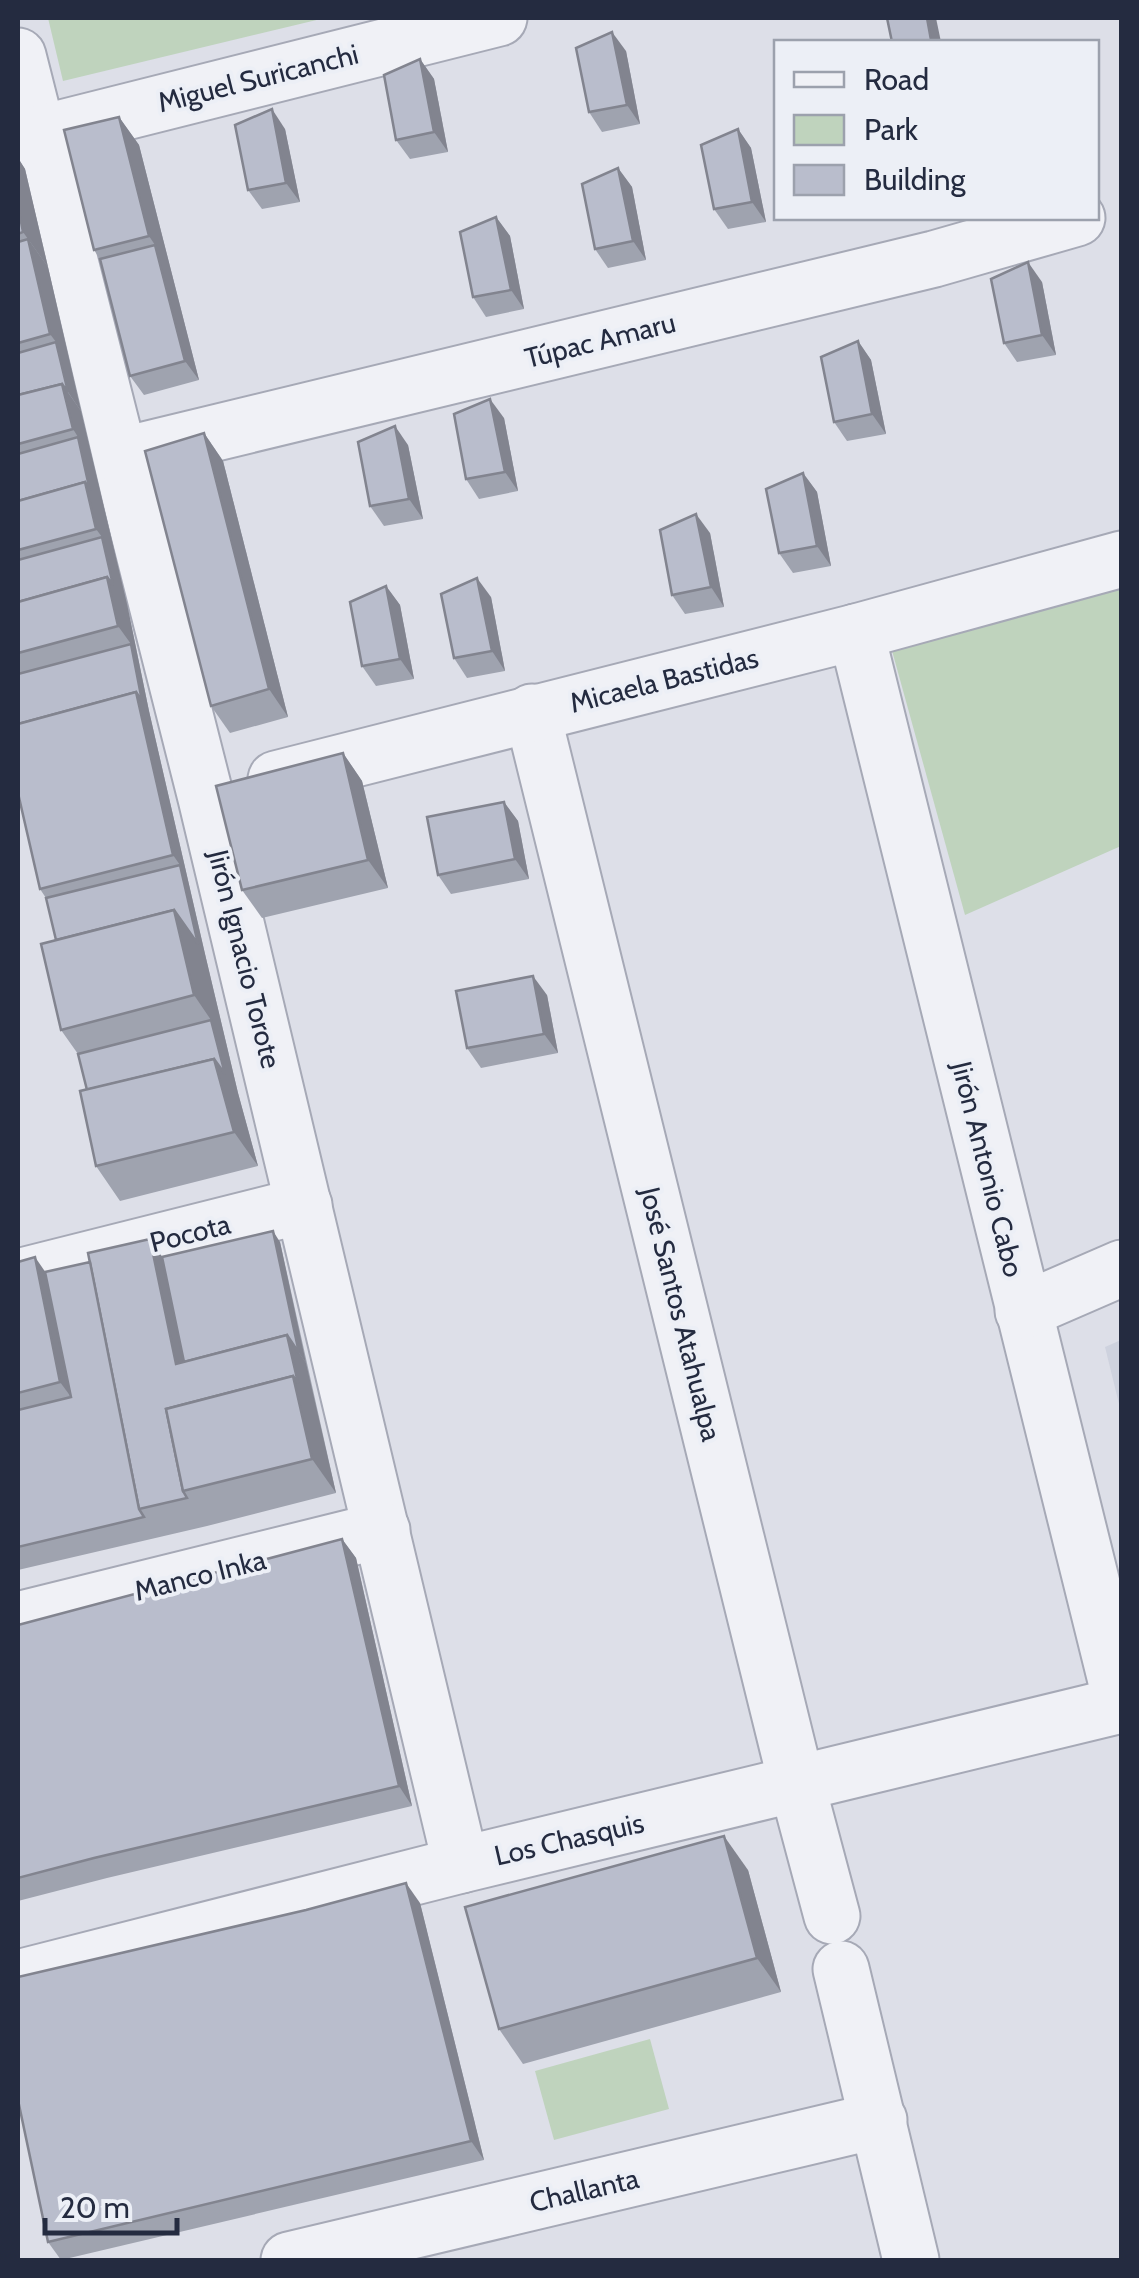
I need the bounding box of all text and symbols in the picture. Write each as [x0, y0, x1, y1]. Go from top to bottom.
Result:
street label: Miguel Suricanchi [154, 37, 362, 119]
legend [774, 40, 1099, 220]
text: Road [864, 61, 929, 98]
text: Park [864, 111, 919, 148]
text: Building [864, 161, 967, 198]
street label: Túpac Amaru [521, 305, 679, 375]
street label: Micaela Bastidas [566, 640, 762, 720]
street label: Jirón Ignacio Torote [201, 845, 289, 1072]
street label: Jirón Antonio Cabo [945, 1057, 1031, 1280]
street label: José Santos Atahualpa [633, 1183, 729, 1445]
street label: Pocota [146, 1206, 234, 1259]
street label: Manco Inka [131, 1542, 270, 1608]
street label: Los Chasquis [491, 1805, 647, 1873]
street label: Challanta [526, 2161, 642, 2219]
scale bar [45, 2173, 178, 2235]
text: 20 m [60, 2189, 130, 2226]

